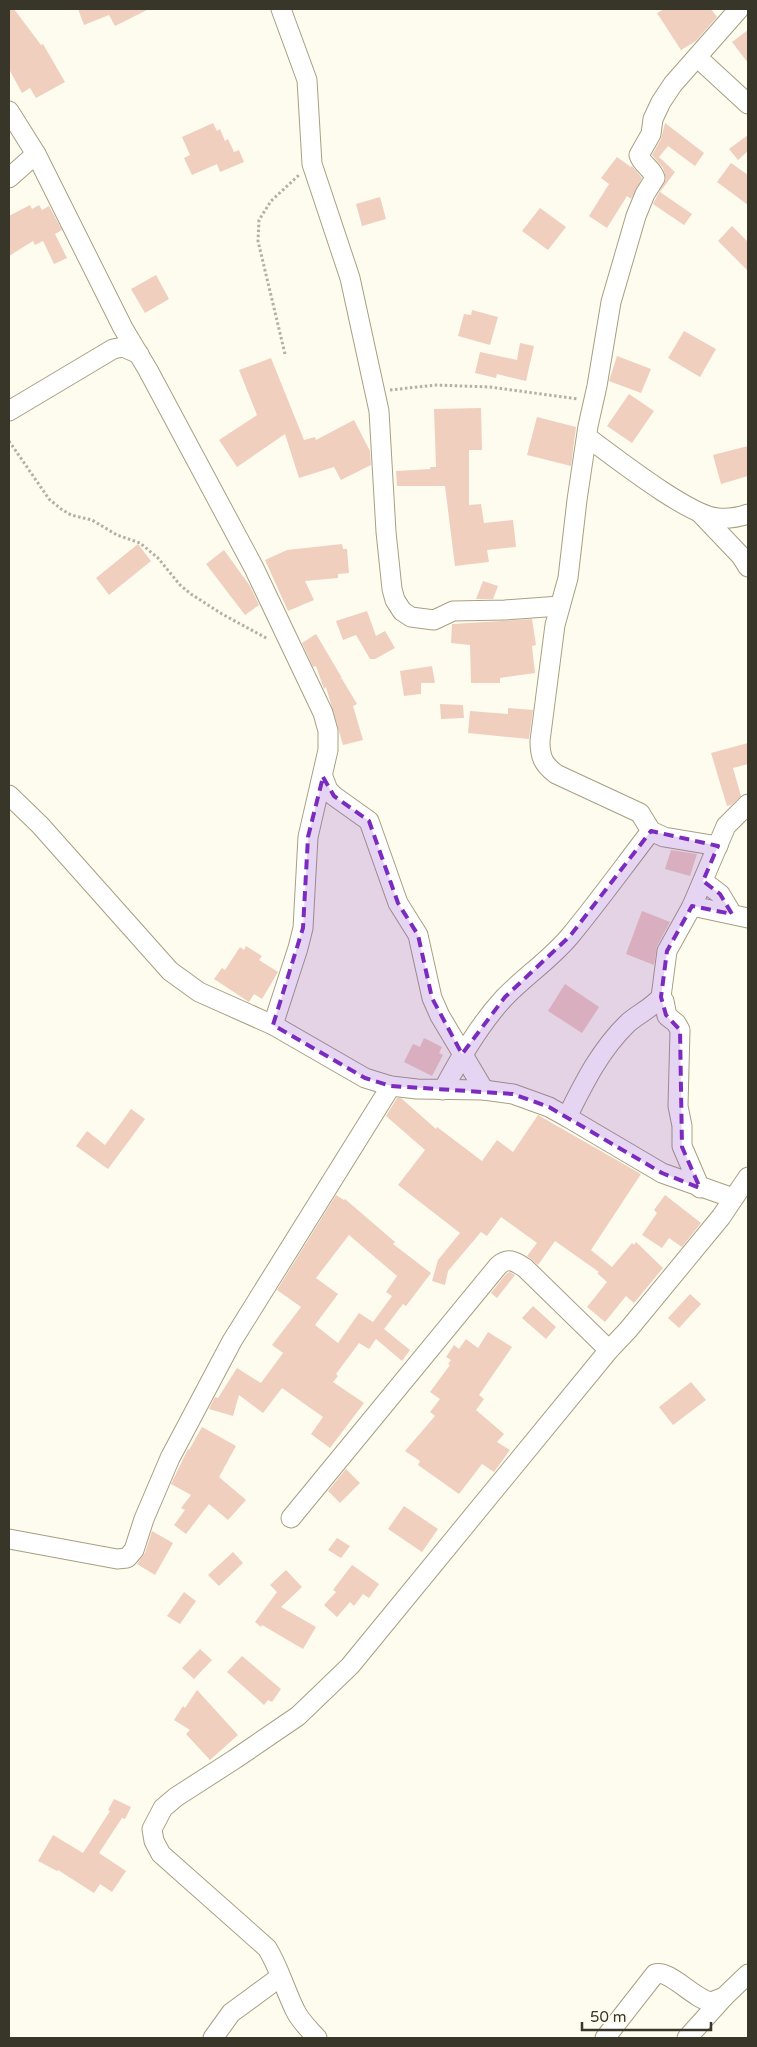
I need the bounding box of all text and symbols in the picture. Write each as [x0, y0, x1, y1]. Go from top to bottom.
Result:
scale bar [582, 2000, 711, 2032]
text: 50 m [590, 2008, 627, 2026]

